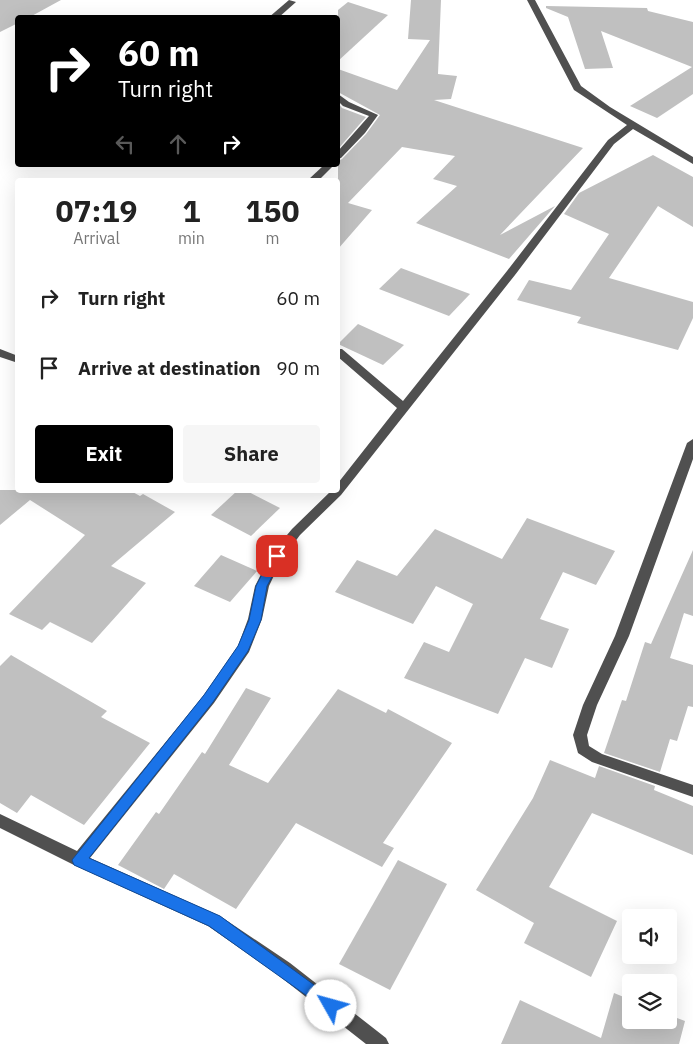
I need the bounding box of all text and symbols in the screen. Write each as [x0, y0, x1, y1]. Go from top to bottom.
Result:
text: 60 m [118, 30, 200, 76]
icon: right [35, 35, 100, 100]
text: Turn right [118, 74, 213, 103]
icon: left [111, 130, 139, 158]
icon: ahead [164, 130, 192, 158]
icon: right [217, 130, 245, 158]
text: 07:19 [56, 191, 137, 230]
text: 1 [182, 191, 200, 230]
text: 150 [245, 191, 299, 230]
text: Arrival [73, 228, 120, 248]
text: min [178, 228, 205, 248]
text: m [265, 228, 279, 248]
icon: right [35, 284, 63, 312]
text: Turn right [78, 286, 165, 310]
text: 60 m [276, 286, 320, 310]
icon: arrive [35, 354, 63, 382]
text: Arrive at destination [78, 356, 261, 380]
text: 90 m [276, 356, 320, 380]
button: Exit [35, 425, 173, 483]
button: Share [183, 425, 320, 483]
pin [256, 535, 298, 577]
icon: arrive [263, 542, 291, 570]
map controls [622, 909, 677, 1029]
button: sound [622, 909, 677, 964]
button: layers [622, 974, 677, 1029]
position arrow [304, 979, 356, 1031]

